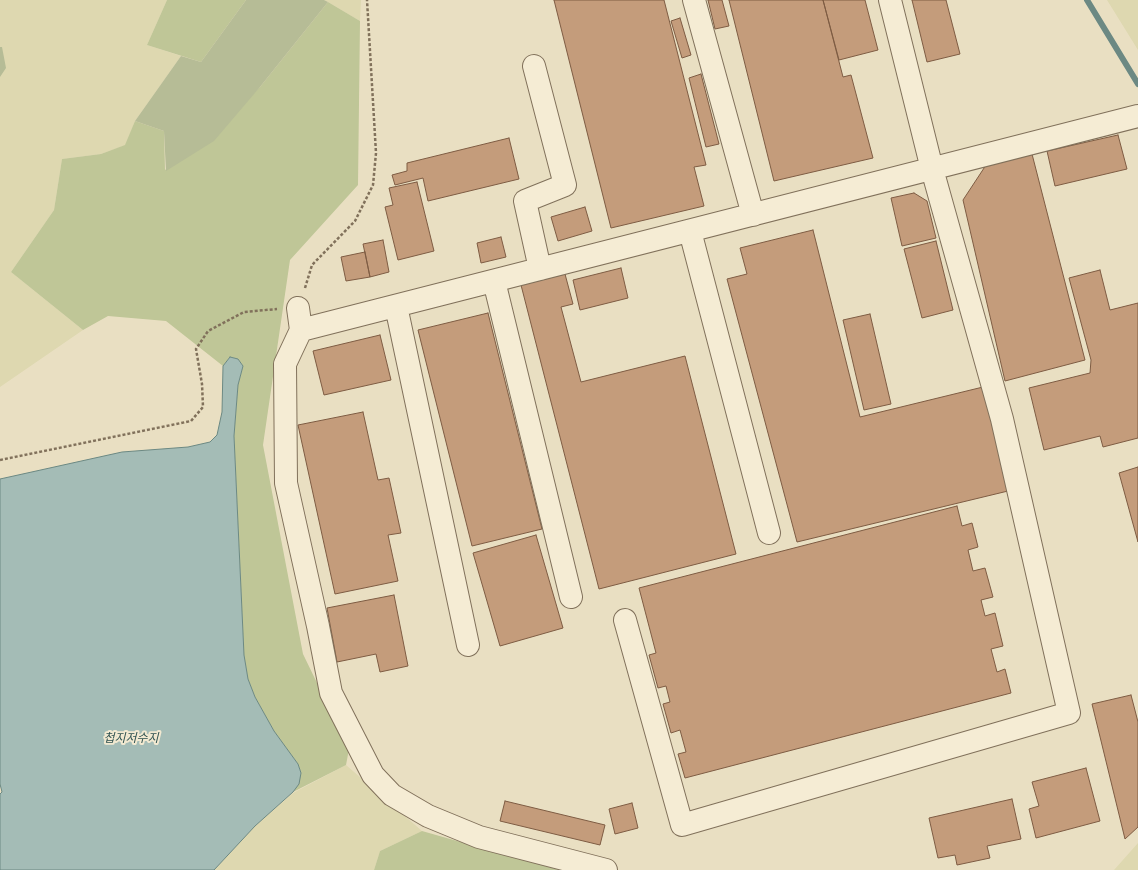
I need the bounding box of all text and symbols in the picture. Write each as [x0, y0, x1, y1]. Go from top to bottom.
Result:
water label: 첩지저수지 [103, 731, 159, 745]

